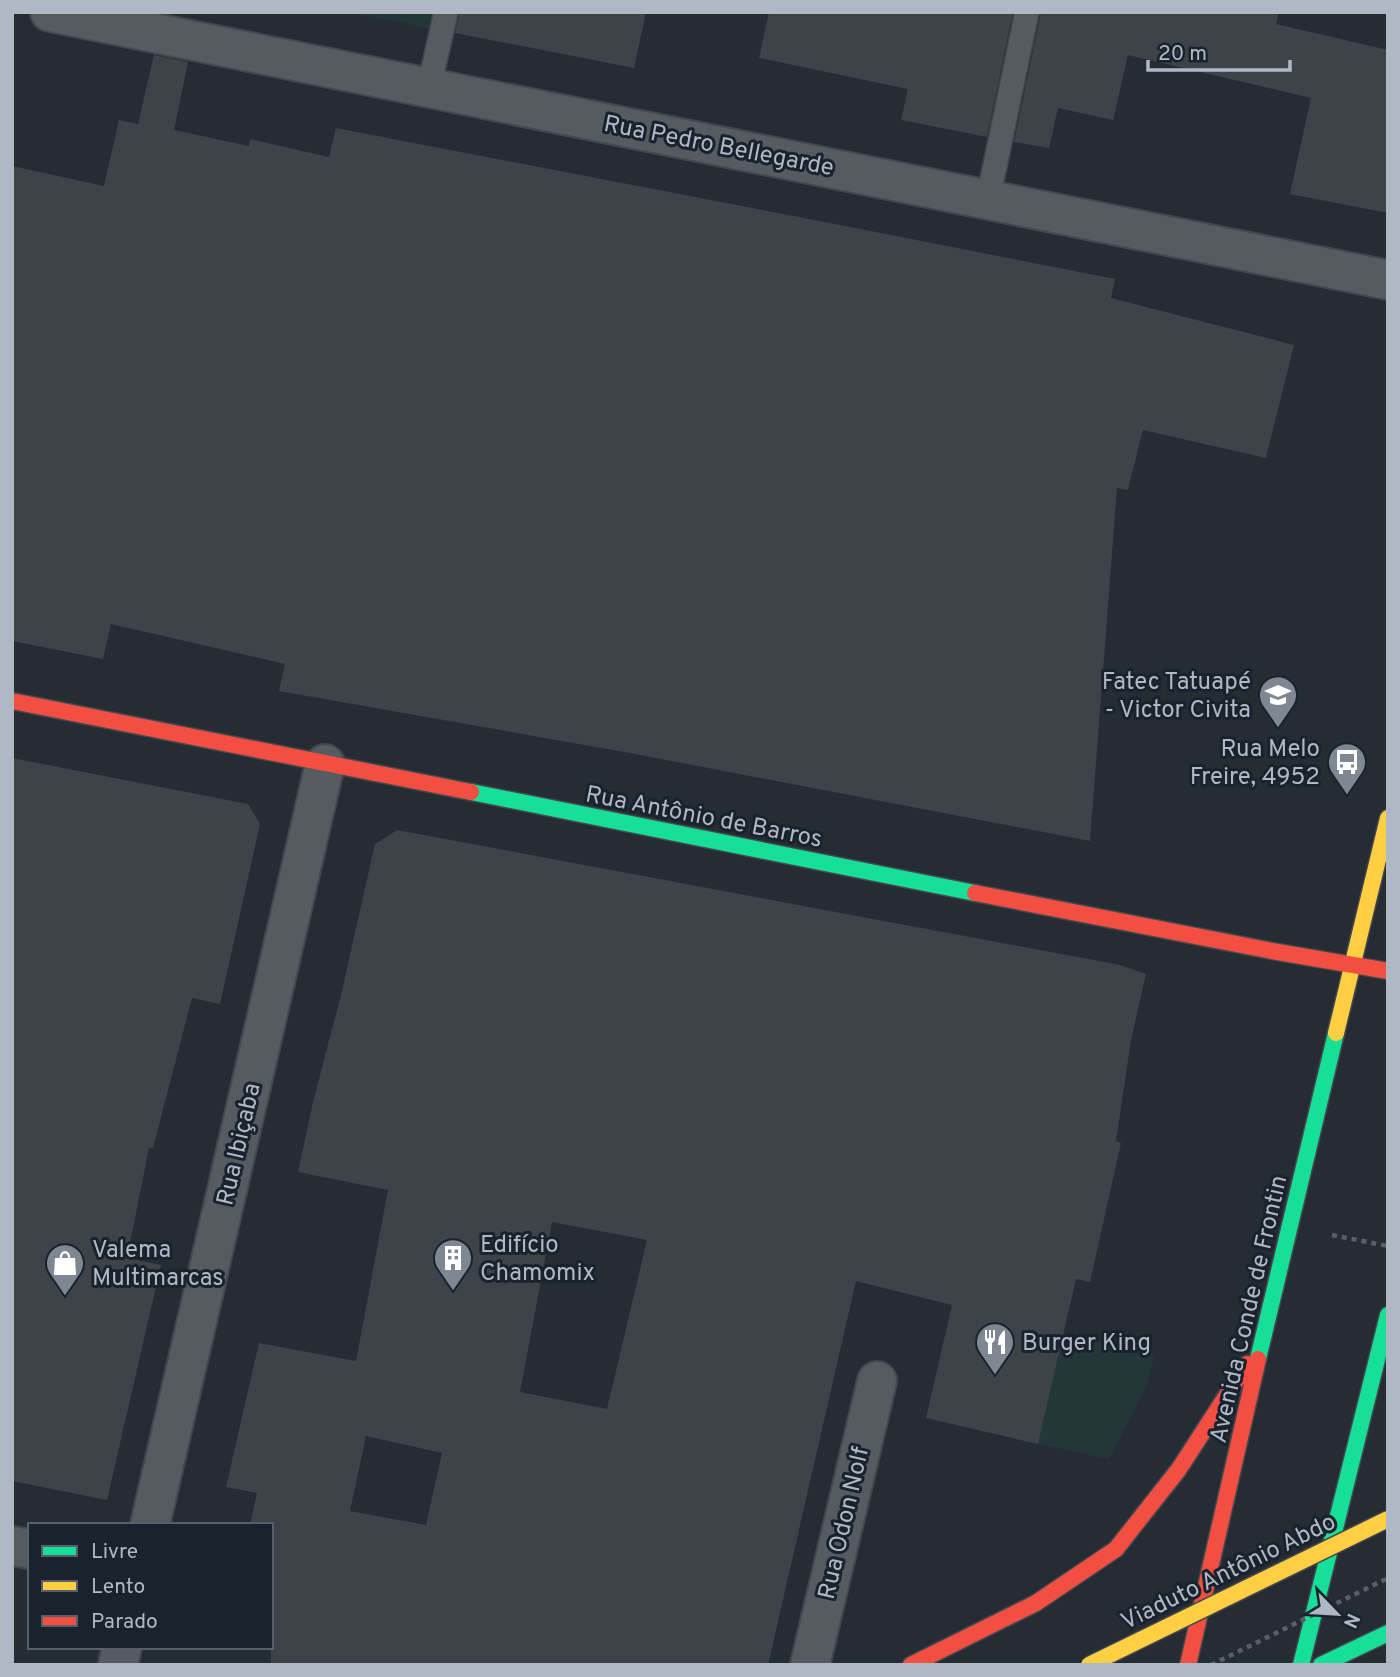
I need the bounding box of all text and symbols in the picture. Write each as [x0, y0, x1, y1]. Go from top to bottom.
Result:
scale bar [1148, 28, 1290, 72]
text: 20 m [1158, 41, 1207, 68]
street label: Rua Pedro Bellegarde [601, 110, 836, 184]
place label: Fatec Tatuapé - Victor Civita [1102, 668, 1251, 726]
school or university icon: Fatec Tatuapé - Victor Civita [1257, 674, 1299, 729]
place label: Rua Melo Freire, 4952 [1190, 735, 1320, 793]
bus stop icon: Rua Melo Freire, 4952 [1326, 741, 1368, 796]
street label: Rua Antônio de Barros [583, 780, 824, 856]
street label: Rua Ibiçaba [211, 1080, 269, 1209]
street label: Avenida Conde de Frontin [1205, 1173, 1295, 1446]
place label: Edifício Chamomix [480, 1231, 595, 1289]
place label: Valema Multimarcas [92, 1236, 224, 1294]
building icon: Edifício Chamomix [432, 1237, 474, 1292]
shop icon: Valema Multimarcas [44, 1242, 86, 1297]
restaurant icon: Burger King [974, 1321, 1016, 1376]
place label: Burger King [1022, 1329, 1151, 1359]
street label: Rua Odon Nolf [813, 1444, 877, 1603]
street label: Viaduto Antônio Abdo [1117, 1508, 1341, 1638]
legend [28, 1523, 273, 1649]
text: Livre [91, 1539, 138, 1566]
text: Lento [91, 1574, 145, 1601]
north arrow [1302, 1579, 1372, 1649]
text: Parado [91, 1609, 158, 1636]
text: N [1337, 1609, 1364, 1632]

